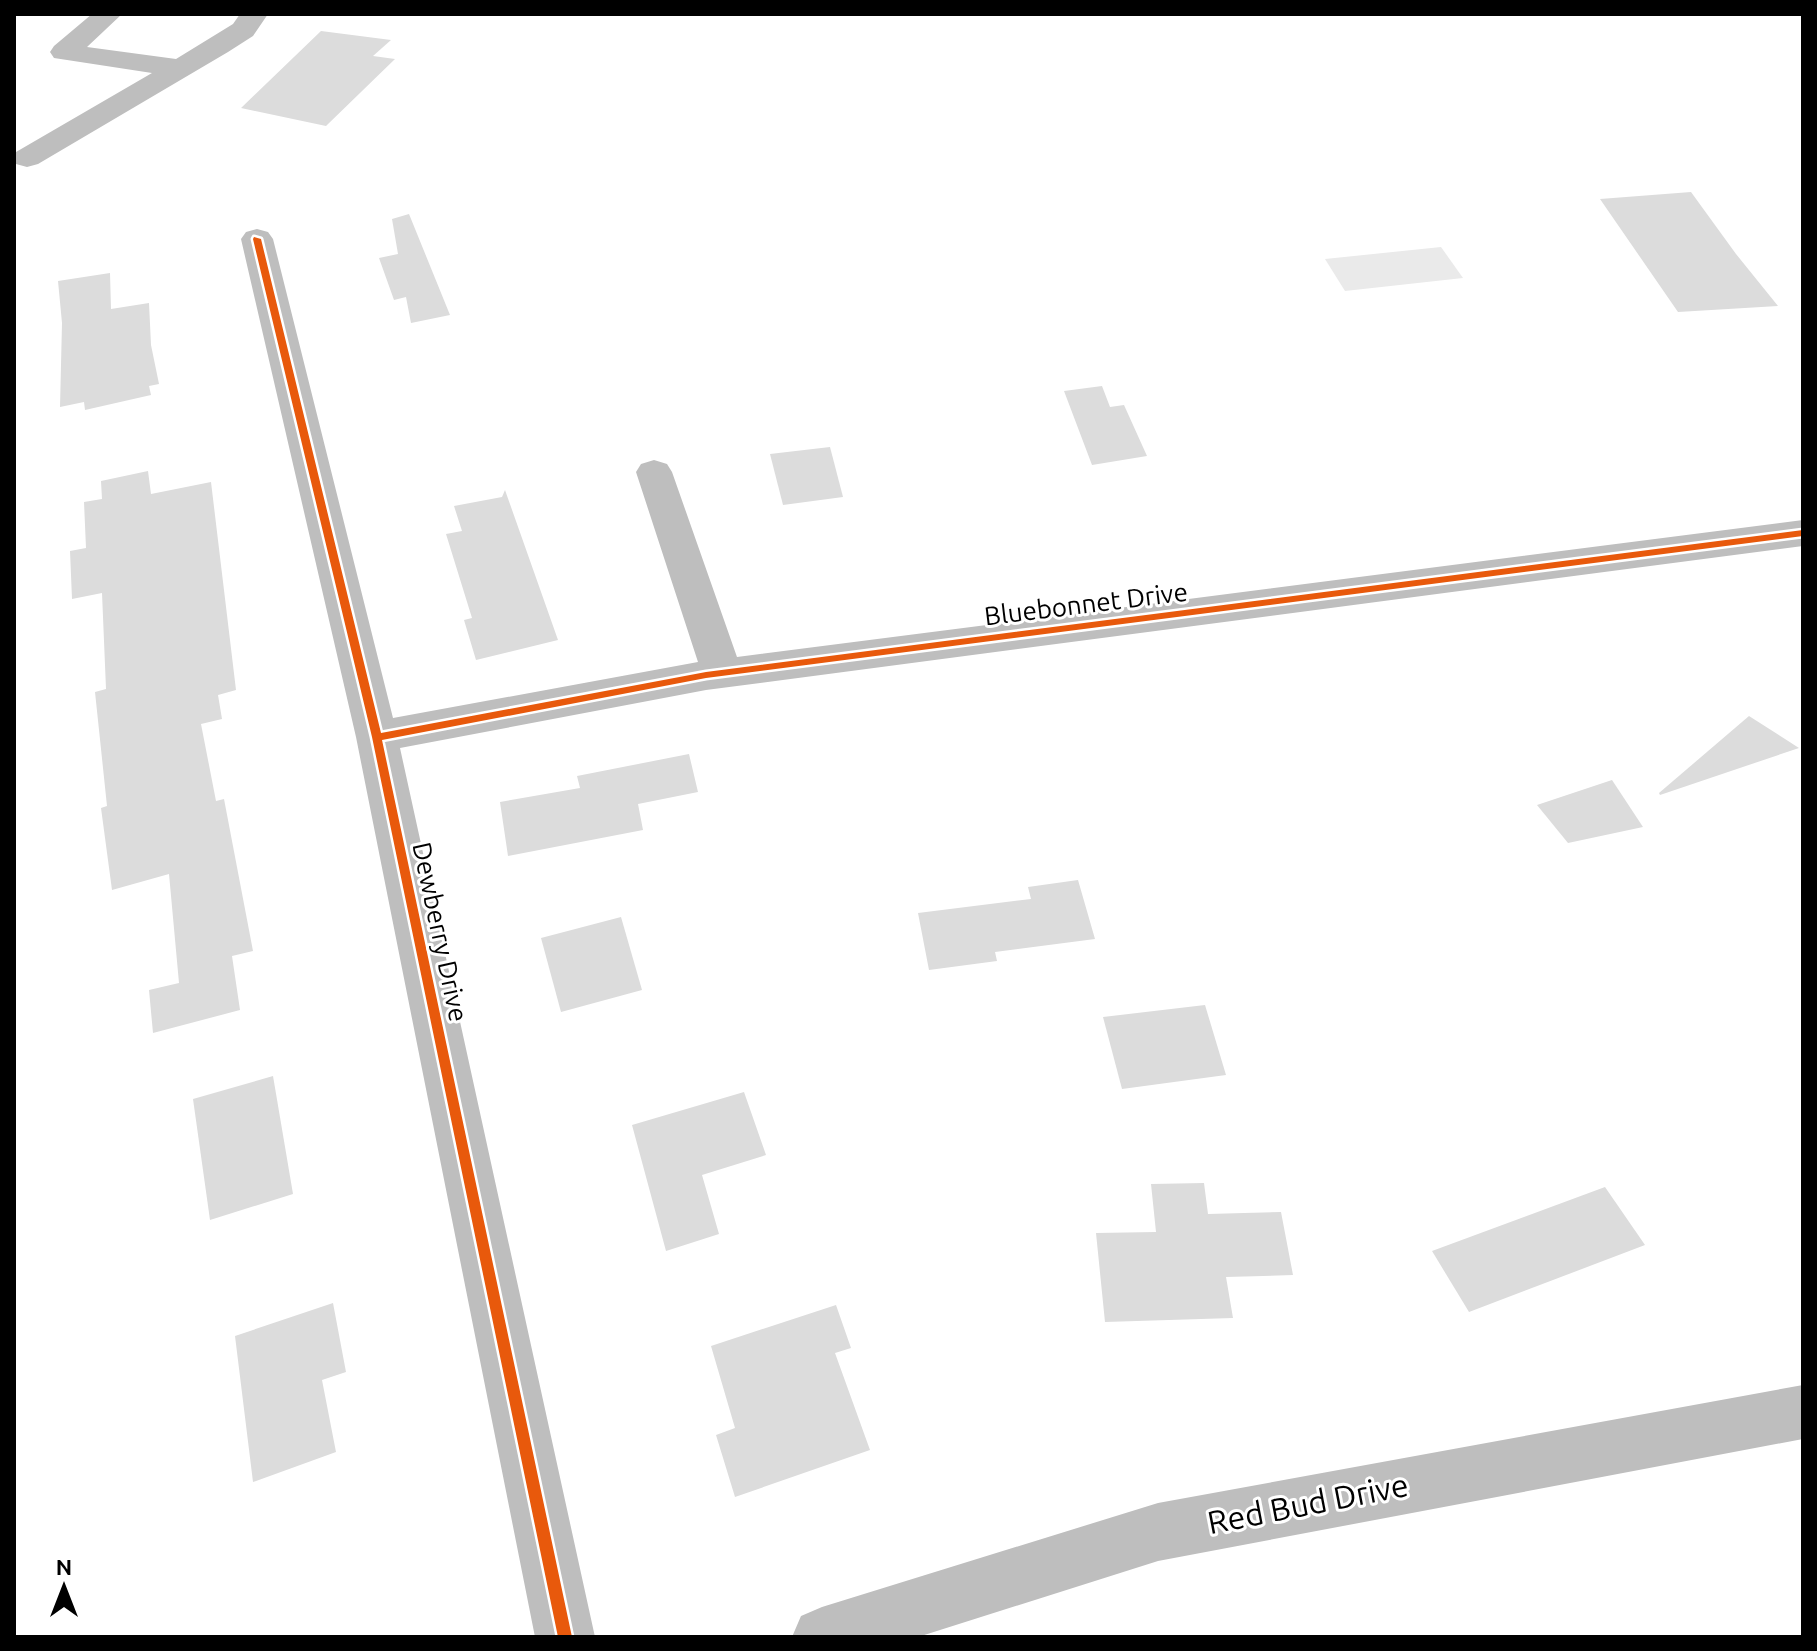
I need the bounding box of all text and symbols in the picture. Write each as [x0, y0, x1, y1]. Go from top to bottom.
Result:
street label: Bluebonnet Drive [983, 577, 1189, 630]
street label: Dewberry Drive [407, 840, 474, 1024]
street label: Red Bud Drive [1204, 1466, 1411, 1540]
north arrow [24, 1547, 104, 1627]
text: N [56, 1554, 72, 1579]

